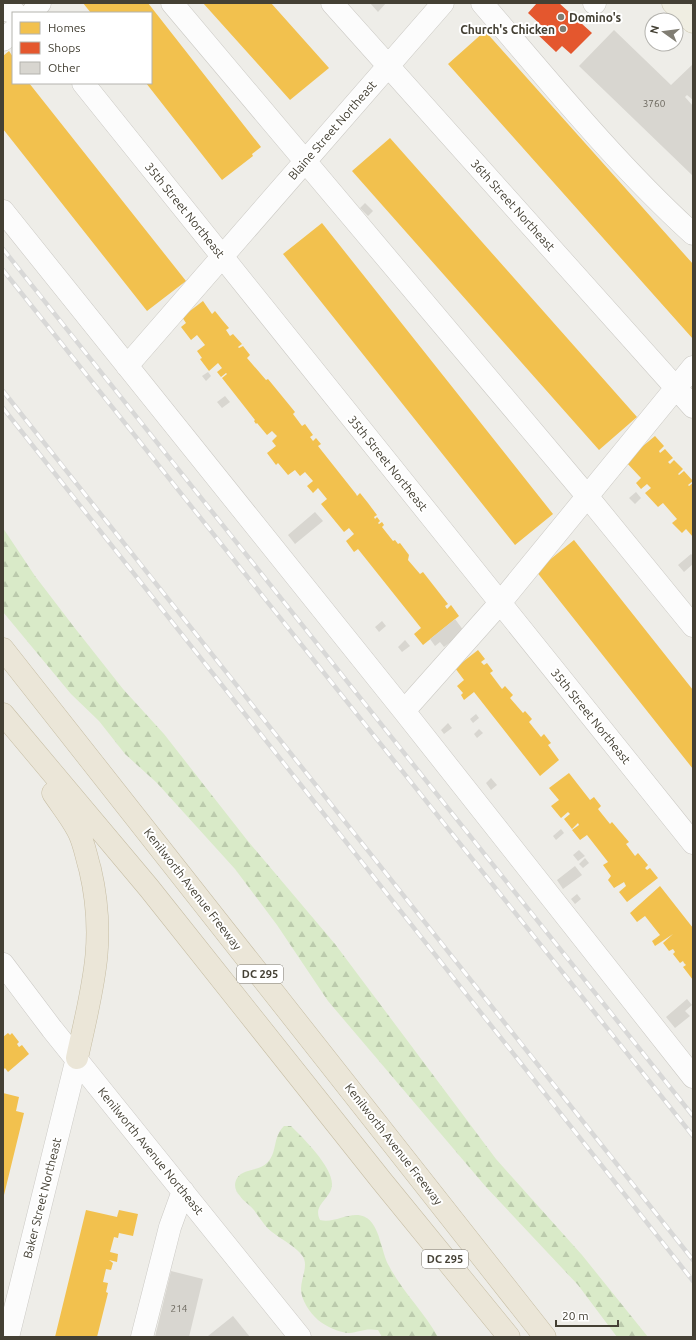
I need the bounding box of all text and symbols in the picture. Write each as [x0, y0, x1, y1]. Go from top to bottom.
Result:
place label: Domino's [569, 11, 622, 24]
legend [12, 12, 152, 84]
marker: Domino's [556, 12, 566, 22]
north arrow [644, 12, 684, 52]
text: Homes [48, 21, 86, 34]
place label: Church's Chicken [460, 23, 555, 36]
marker: Church's Chicken [558, 24, 568, 34]
text: N [647, 24, 661, 35]
text: Shops [48, 41, 80, 54]
text: Other [48, 61, 81, 74]
street label: Blaine Street Northeast [286, 78, 379, 182]
house number: 3760 [643, 98, 666, 109]
street label: 36th Street Northeast [469, 157, 558, 254]
street label: 35th Street Northeast [143, 160, 228, 260]
street label: 35th Street Northeast [346, 413, 431, 513]
street label: 35th Street Northeast [549, 666, 634, 766]
street label: Kenilworth Avenue Freeway [142, 826, 244, 952]
road number: DC 295 [237, 965, 283, 983]
street label: Kenilworth Avenue Freeway [343, 1081, 445, 1207]
street label: Kenilworth Avenue Northeast [96, 1085, 206, 1217]
street label: Baker Street Northeast [21, 1136, 63, 1260]
road number: DC 295 [422, 1250, 468, 1268]
scale bar [556, 1302, 618, 1328]
house number: 214 [171, 1303, 188, 1314]
text: 20 m [562, 1309, 589, 1322]

